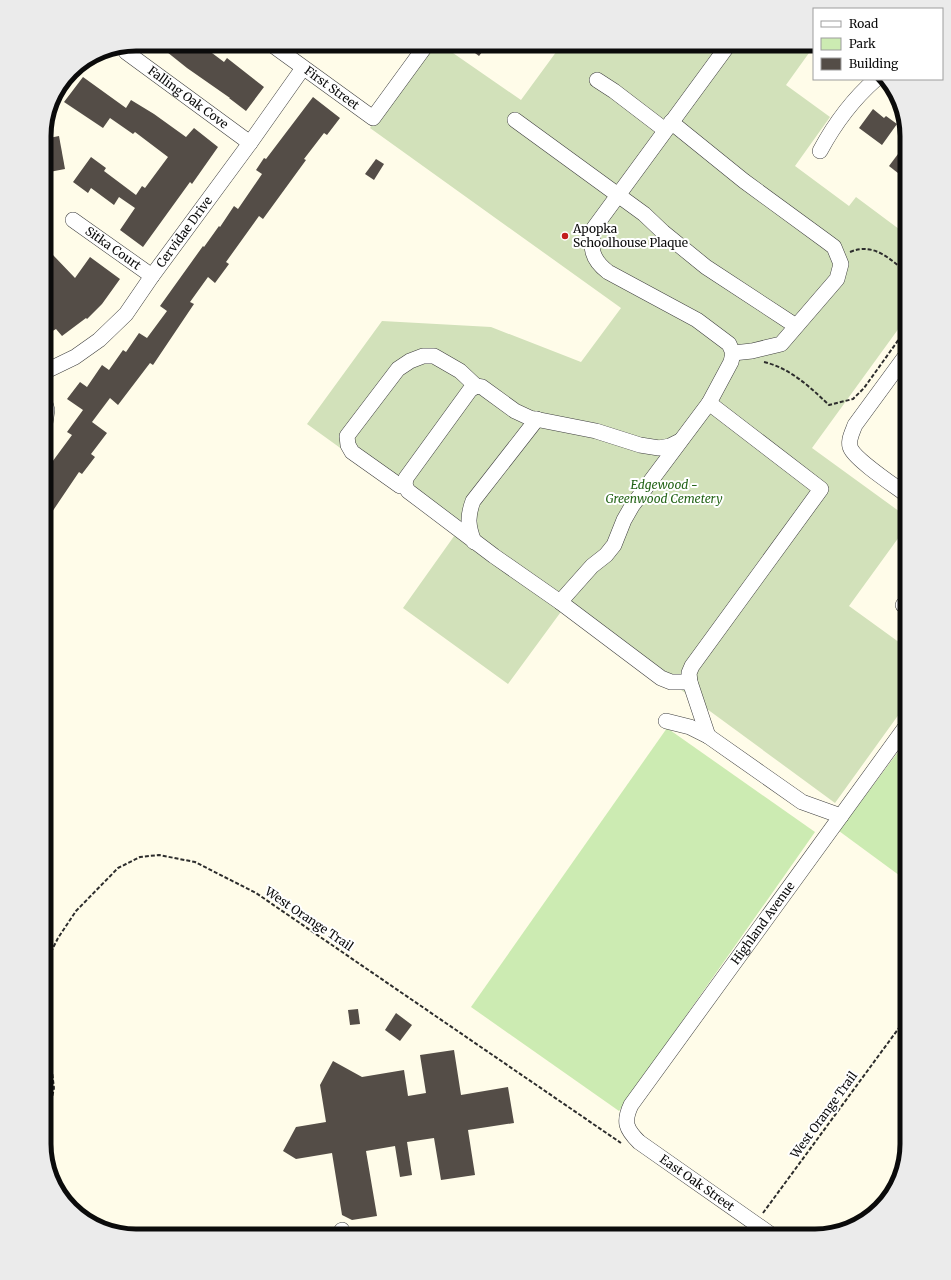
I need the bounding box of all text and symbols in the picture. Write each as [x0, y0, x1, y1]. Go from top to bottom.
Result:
legend [813, 8, 943, 80]
text: Road [849, 16, 878, 31]
text: Park [849, 36, 876, 51]
text: Building [849, 56, 899, 71]
street label: Falling Oak Cove [145, 63, 231, 132]
street label: First Street [302, 63, 363, 113]
street label: Cervidae Drive [153, 193, 215, 270]
place label: Apopka Schoolhouse Plaque [572, 221, 688, 250]
street label: Sitka Court [83, 223, 144, 273]
marker: Apopka Schoolhouse Plaque [560, 231, 570, 241]
park label: Edgewood - Greenwood Cemetery [606, 477, 723, 506]
street label: Highland Avenue [727, 879, 798, 967]
street label: West Orange Trail [261, 883, 357, 954]
street label: West Orange Trail [787, 1068, 860, 1162]
street label: East Oak Street [657, 1151, 738, 1214]

